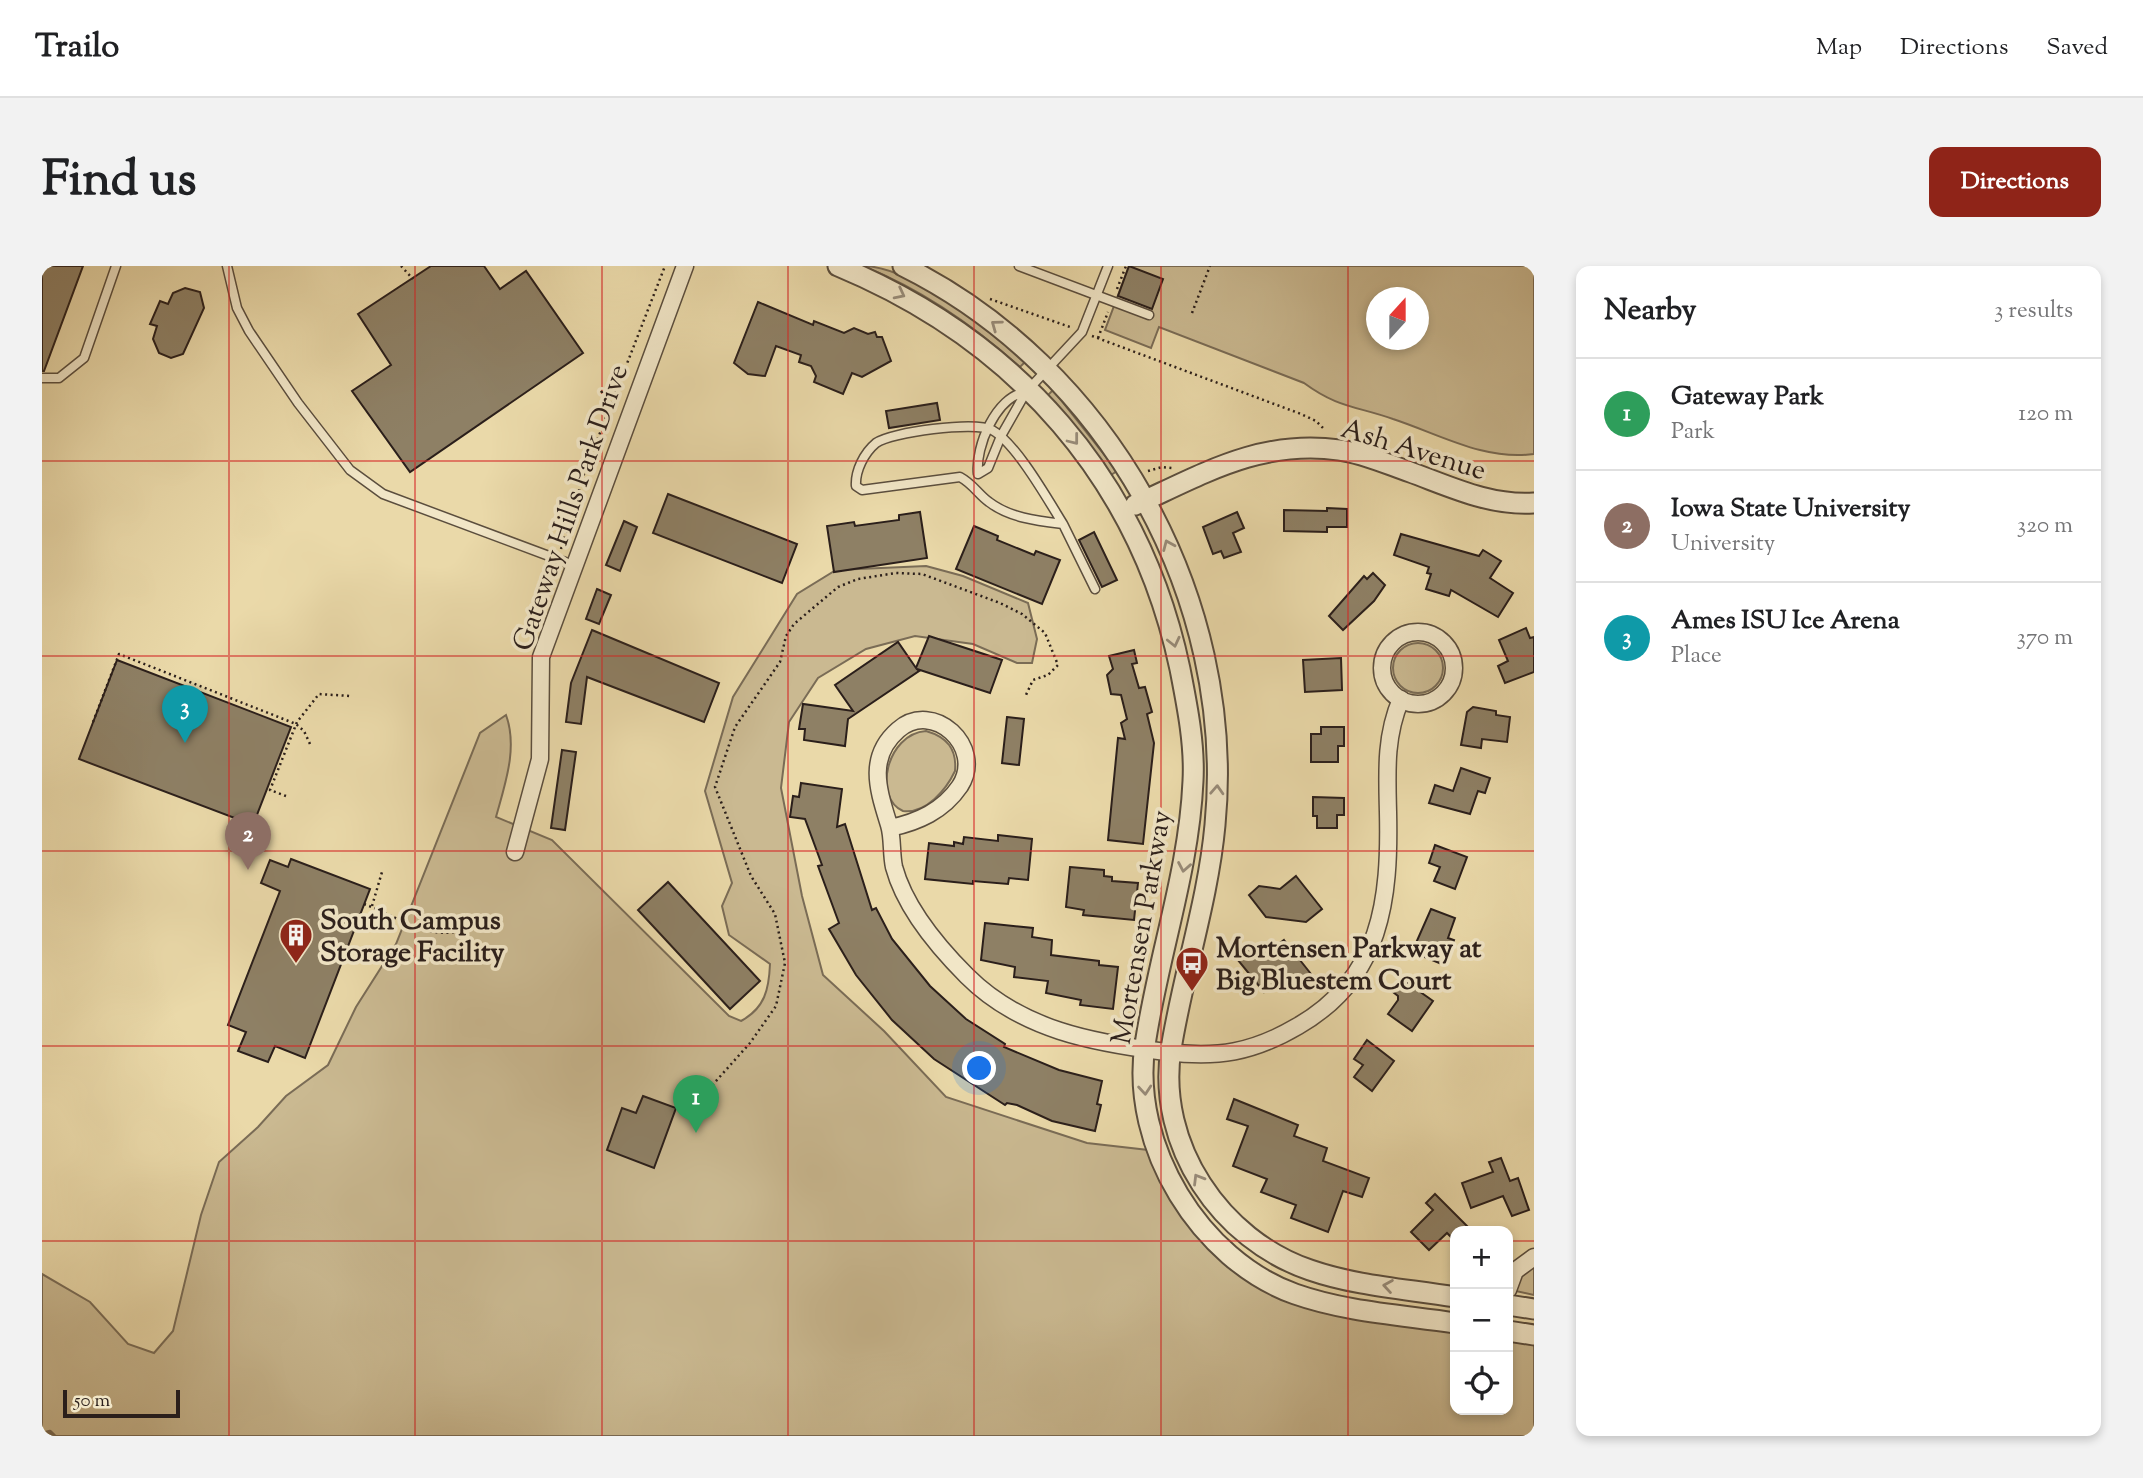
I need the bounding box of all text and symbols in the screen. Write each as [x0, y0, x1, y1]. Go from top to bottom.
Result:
text: Trailo [35, 24, 119, 72]
text: Map [1816, 31, 1862, 65]
text: Directions [1900, 31, 2008, 65]
text: Saved [2046, 31, 2108, 65]
text: Find us [42, 147, 196, 217]
button: Directions [1929, 147, 2101, 217]
one-way arrow [892, 286, 905, 300]
north arrow [1366, 287, 1429, 350]
text: Nearby [1604, 290, 1696, 333]
text: 3 results [1994, 295, 2073, 328]
one-way arrow [991, 321, 1004, 333]
street label: Gateway Hills Park Drive [504, 359, 640, 657]
text: Gateway Park [1671, 379, 1824, 416]
text: 1 [1623, 398, 1631, 431]
text: 120 m [2018, 398, 2073, 431]
street label: Ash Avenue [1336, 410, 1491, 492]
text: Park [1671, 416, 1715, 449]
one-way arrow [1065, 432, 1078, 445]
text: Iowa State University [1671, 491, 1910, 528]
text: 2 [1622, 510, 1632, 543]
text: 320 m [2017, 510, 2073, 543]
text: University [1671, 528, 1775, 561]
one-way arrow [1162, 539, 1176, 551]
text: Ames ISU Ice Arena [1671, 603, 1900, 640]
text: 3 [1622, 622, 1632, 655]
text: 370 m [2017, 622, 2073, 655]
one-way arrow [1166, 636, 1180, 648]
text: Place [1671, 640, 1722, 673]
pin: 3 [162, 685, 208, 743]
one-way arrow [1210, 784, 1225, 795]
street label: Mortensen Parkway [1103, 807, 1183, 1048]
pin: 2 [225, 812, 271, 870]
one-way arrow [1177, 861, 1192, 873]
place label: South Campus Storage Facility [320, 902, 505, 974]
building icon: South Campus Storage Facility [277, 916, 315, 965]
place label: Mortensen Parkway at Big Bluestem Court [1216, 930, 1482, 1002]
bus stop icon: Mortensen Parkway at Big Bluestem Court [1173, 944, 1211, 993]
your location [962, 1051, 996, 1085]
pin: 1 [673, 1075, 719, 1133]
one-way arrow [1137, 1085, 1152, 1096]
one-way arrow [1194, 1173, 1207, 1186]
map controls [1450, 1226, 1513, 1415]
button: + [1450, 1226, 1513, 1289]
one-way arrow [1382, 1279, 1394, 1294]
button: − [1450, 1289, 1513, 1352]
button: locate [1450, 1352, 1513, 1415]
scale bar [63, 1387, 180, 1419]
text: 50 m [74, 1388, 110, 1415]

